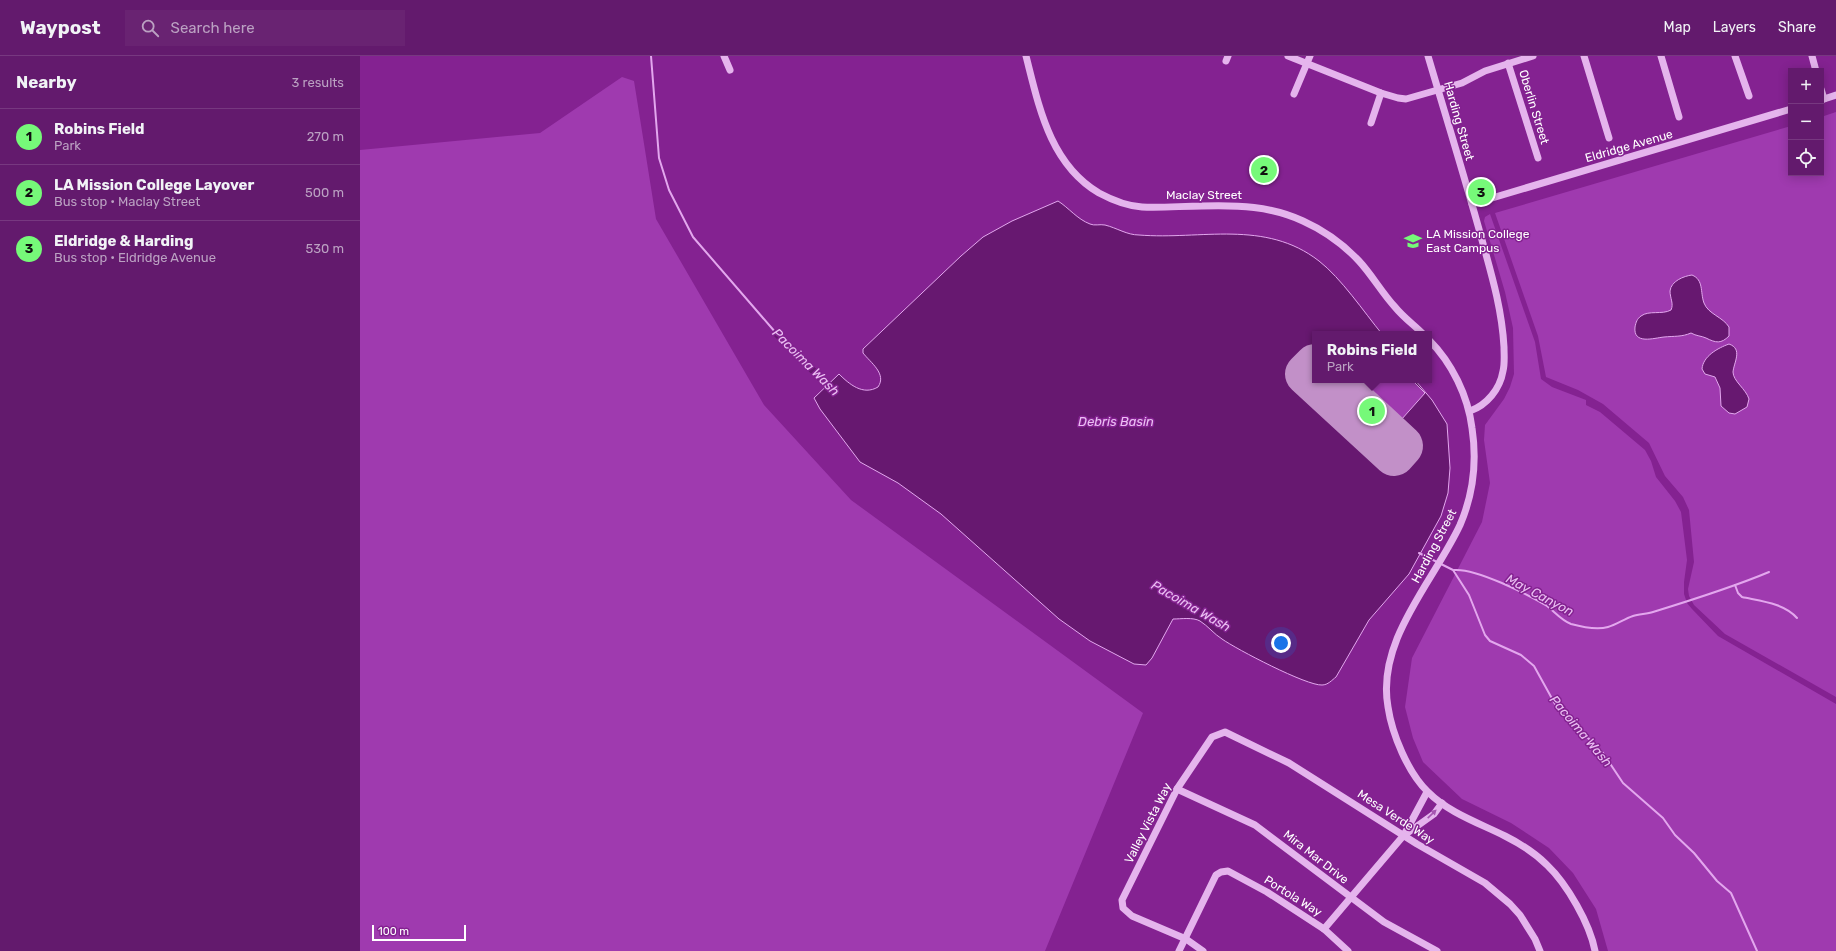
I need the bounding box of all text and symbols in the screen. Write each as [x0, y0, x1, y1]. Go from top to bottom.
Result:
search box [125, 10, 405, 46]
text: Waypost [20, 16, 101, 39]
icon: search [139, 17, 161, 39]
text: Search here [171, 19, 255, 37]
text: Map [1664, 19, 1691, 36]
text: Layers [1713, 19, 1756, 36]
text: Share [1778, 19, 1816, 36]
street label: Oberlin Street [1516, 68, 1552, 146]
map controls [1788, 68, 1824, 176]
button: + [1788, 68, 1824, 104]
text: Nearby [16, 72, 77, 92]
text: 3 results [292, 75, 344, 90]
street label: Harding Street [1441, 80, 1477, 163]
button: − [1788, 104, 1824, 140]
text: Robins Field [54, 120, 145, 138]
street label: Eldridge Avenue [1584, 127, 1675, 165]
text: 1 [26, 129, 32, 144]
text: 270 m [307, 129, 344, 144]
text: Park [54, 138, 81, 153]
button: locate [1788, 140, 1824, 176]
pin: 2 [1251, 155, 1277, 185]
text: LA Mission College Layover [54, 176, 254, 194]
pin: 3 [1468, 177, 1494, 207]
text: 2 [25, 185, 33, 200]
text: 500 m [305, 185, 344, 200]
street label: Maclay Street [1166, 188, 1242, 202]
text: Bus stop · Maclay Street [54, 194, 200, 209]
place label: LA Mission College East Campus [1426, 227, 1530, 255]
school or university icon: LA Mission College East Campus [1403, 231, 1423, 251]
text: Eldridge & Harding [54, 232, 194, 250]
text: 3 [25, 241, 33, 256]
text: 530 m [305, 241, 344, 256]
text: Bus stop · Eldridge Avenue [54, 250, 216, 265]
water label: Pacoima Wash [769, 325, 843, 399]
popup [1312, 331, 1432, 383]
text: Robins Field [1327, 341, 1417, 359]
text: Park [1327, 359, 1354, 374]
pin: 1 [1359, 396, 1385, 426]
water label: Debris Basin [1078, 414, 1154, 429]
street label: Harding Street [1409, 506, 1460, 585]
water label: May Canyon [1504, 571, 1576, 619]
water label: Pacoima Wash [1149, 577, 1233, 635]
your location [1271, 633, 1291, 653]
water label: Pacoima Wash [1547, 692, 1615, 770]
street label: Valley Vista Way [1122, 780, 1174, 866]
street label: Mesa Verde Way [1355, 787, 1437, 847]
one-way arrow [1427, 810, 1437, 819]
street label: Mira Mar Drive [1281, 827, 1352, 887]
street label: Portola Way [1262, 873, 1325, 919]
scale bar [372, 923, 466, 942]
text: 100 m [378, 925, 409, 938]

